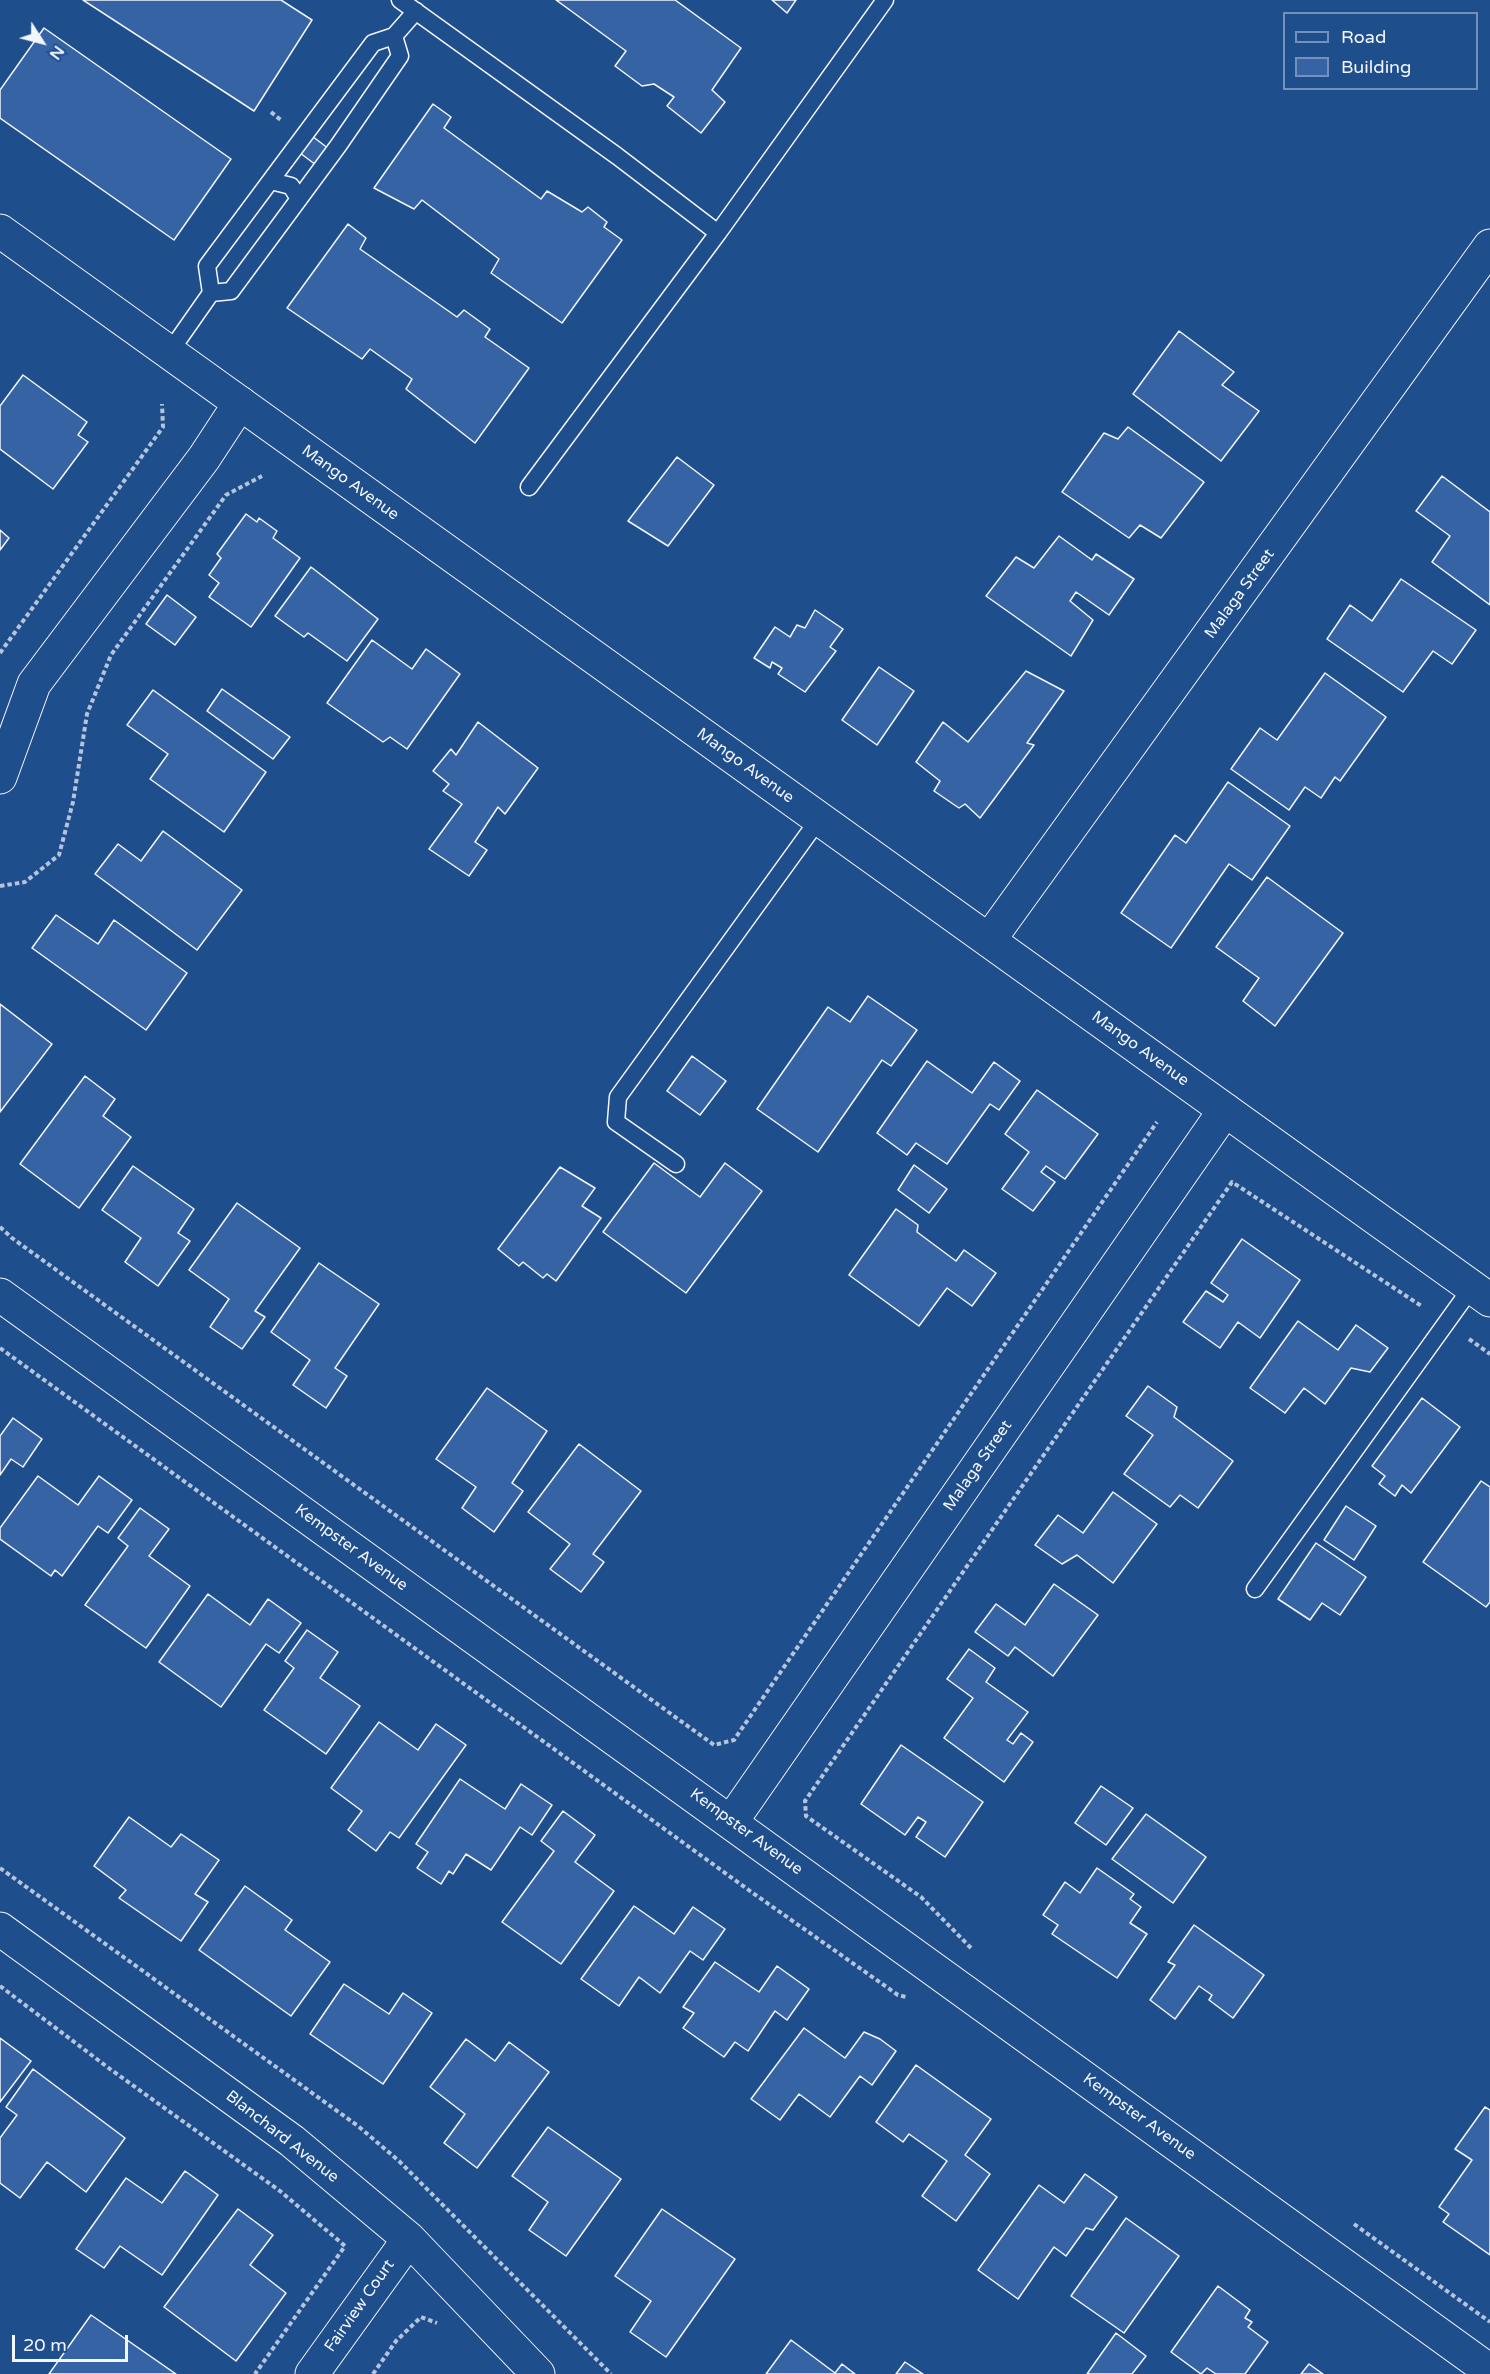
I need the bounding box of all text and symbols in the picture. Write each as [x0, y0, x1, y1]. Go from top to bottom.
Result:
north arrow [12, 12, 72, 72]
legend [1283, 12, 1478, 90]
text: Road [1341, 26, 1386, 48]
text: N [45, 41, 68, 64]
text: Building [1341, 56, 1411, 78]
street label: Mango Avenue [298, 441, 402, 525]
street label: Malaga Street [1201, 545, 1279, 643]
street label: Mango Avenue [693, 724, 797, 808]
street label: Mango Avenue [1088, 1007, 1192, 1091]
street label: Malaga Street [940, 1417, 1016, 1515]
street label: Kempster Avenue [291, 1501, 411, 1595]
street label: Kempster Avenue [686, 1785, 806, 1879]
street label: Kempster Avenue [1079, 2070, 1199, 2164]
street label: Blanchard Avenue [222, 2087, 342, 2187]
street label: Fairview Court [321, 2256, 399, 2356]
scale bar [15, 2323, 130, 2361]
text: 20 m [23, 2334, 67, 2356]

